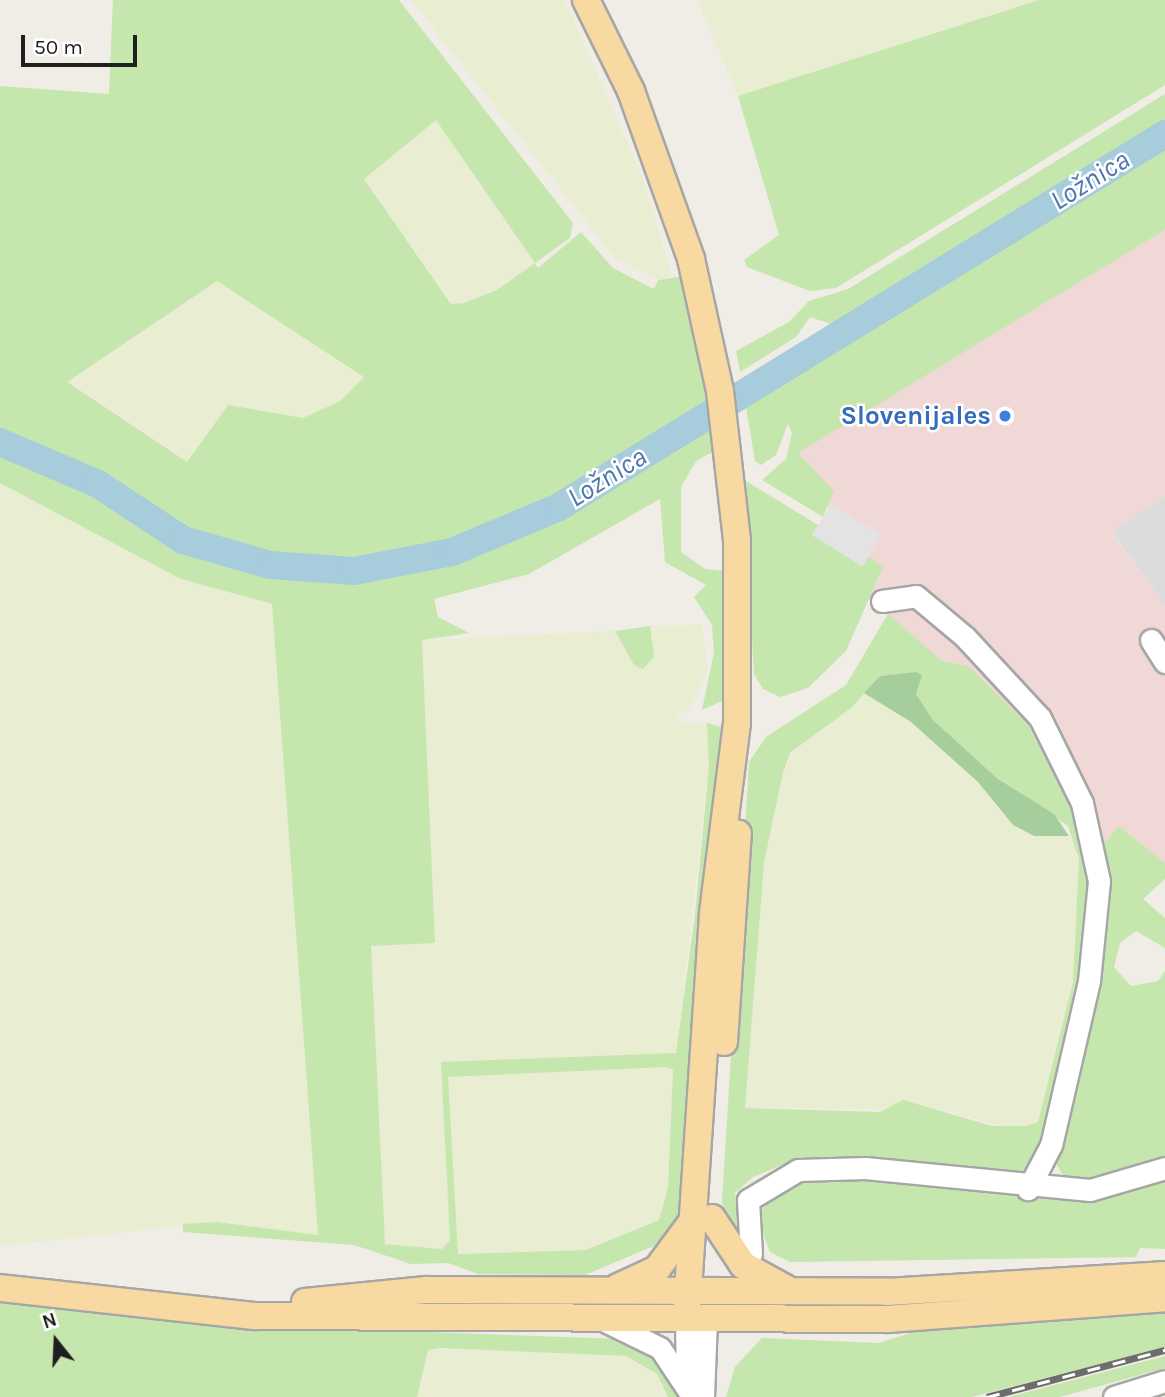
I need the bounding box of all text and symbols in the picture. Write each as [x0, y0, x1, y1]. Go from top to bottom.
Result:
scale bar [24, 21, 140, 65]
text: 50 m [34, 35, 83, 59]
water label: Ložnica [1044, 143, 1136, 217]
place label: Slovenijales [840, 400, 991, 432]
marker: Slovenijales [997, 408, 1013, 424]
water label: Ložnica [561, 440, 653, 514]
north arrow [21, 1306, 91, 1376]
text: N [40, 1308, 59, 1334]

